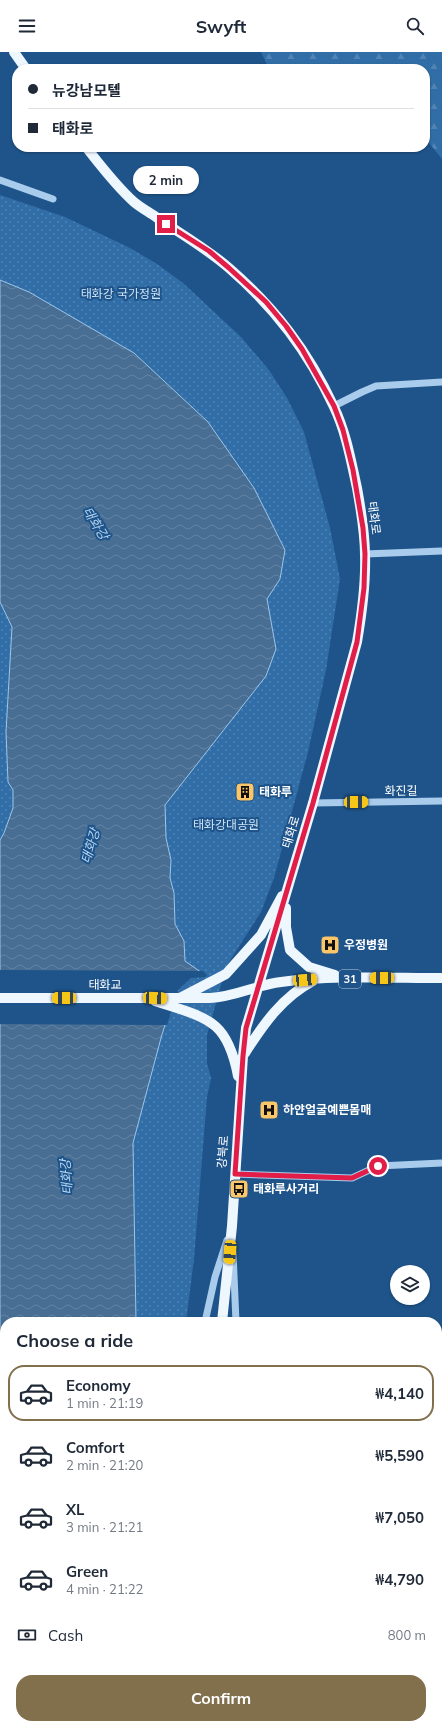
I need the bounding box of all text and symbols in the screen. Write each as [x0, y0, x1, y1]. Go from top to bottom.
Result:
icon: menu [16, 15, 38, 37]
text: Swyft [196, 15, 246, 38]
icon: search [404, 15, 426, 37]
text: 뉴강남모텔 [52, 81, 121, 100]
text: 태화로 [52, 119, 93, 138]
callout: 2 min [133, 166, 199, 194]
text: 2 min [149, 172, 183, 188]
route end [157, 215, 175, 233]
park label: 태화강 국가정원 [81, 286, 161, 301]
street label: 태화로 [365, 501, 384, 535]
water label: 태화강 [80, 504, 113, 544]
building icon: 태화루 [234, 781, 256, 803]
street label: 화진길 [384, 783, 418, 798]
place label: 태화루 [259, 784, 292, 799]
car [344, 796, 368, 808]
street label: 태화로 [279, 814, 303, 850]
park label: 태화강대공원 [193, 817, 259, 832]
water label: 태화강 [77, 825, 103, 865]
hospital icon: 우정병원 [319, 934, 341, 956]
place label: 우정병원 [344, 937, 388, 952]
road number: 31 [339, 970, 361, 988]
car [370, 972, 394, 984]
car [293, 973, 317, 987]
street label: 태화교 [88, 977, 122, 992]
car [52, 992, 76, 1004]
car [143, 992, 167, 1004]
hospital icon: 하얀얼굴예쁜몸매 [258, 1099, 280, 1121]
place label: 하얀얼굴예쁜몸매 [283, 1102, 371, 1117]
street label: 강북로 [214, 1135, 231, 1169]
water label: 태화강 [57, 1157, 75, 1195]
route start [369, 1157, 387, 1175]
bus stop icon: 태화루사거리 [228, 1178, 250, 1200]
place label: 태화루사거리 [253, 1181, 319, 1196]
car [223, 1240, 237, 1264]
map controls [390, 1265, 430, 1305]
button: layers [390, 1265, 430, 1305]
text: Choose a ride [16, 1329, 133, 1352]
icon: car [18, 1375, 54, 1411]
text: Economy [66, 1376, 131, 1395]
text: ₩4,140 [375, 1384, 424, 1403]
text: 1 min · 21:19 [66, 1395, 143, 1411]
icon: car [18, 1437, 54, 1473]
text: Comfort [66, 1438, 124, 1457]
text: ₩5,590 [375, 1446, 424, 1465]
text: 2 min · 21:20 [66, 1457, 143, 1473]
icon: car [18, 1499, 54, 1535]
text: XL [66, 1500, 84, 1519]
text: ₩7,050 [375, 1508, 424, 1527]
text: 3 min · 21:21 [66, 1519, 143, 1535]
icon: car [18, 1561, 54, 1597]
text: Green [66, 1562, 108, 1581]
text: ₩4,790 [375, 1570, 424, 1589]
text: 4 min · 21:22 [66, 1581, 143, 1597]
icon: cash [16, 1624, 38, 1646]
text: Cash [48, 1626, 83, 1645]
text: 800 m [388, 1627, 426, 1643]
button: Confirm [16, 1675, 426, 1721]

